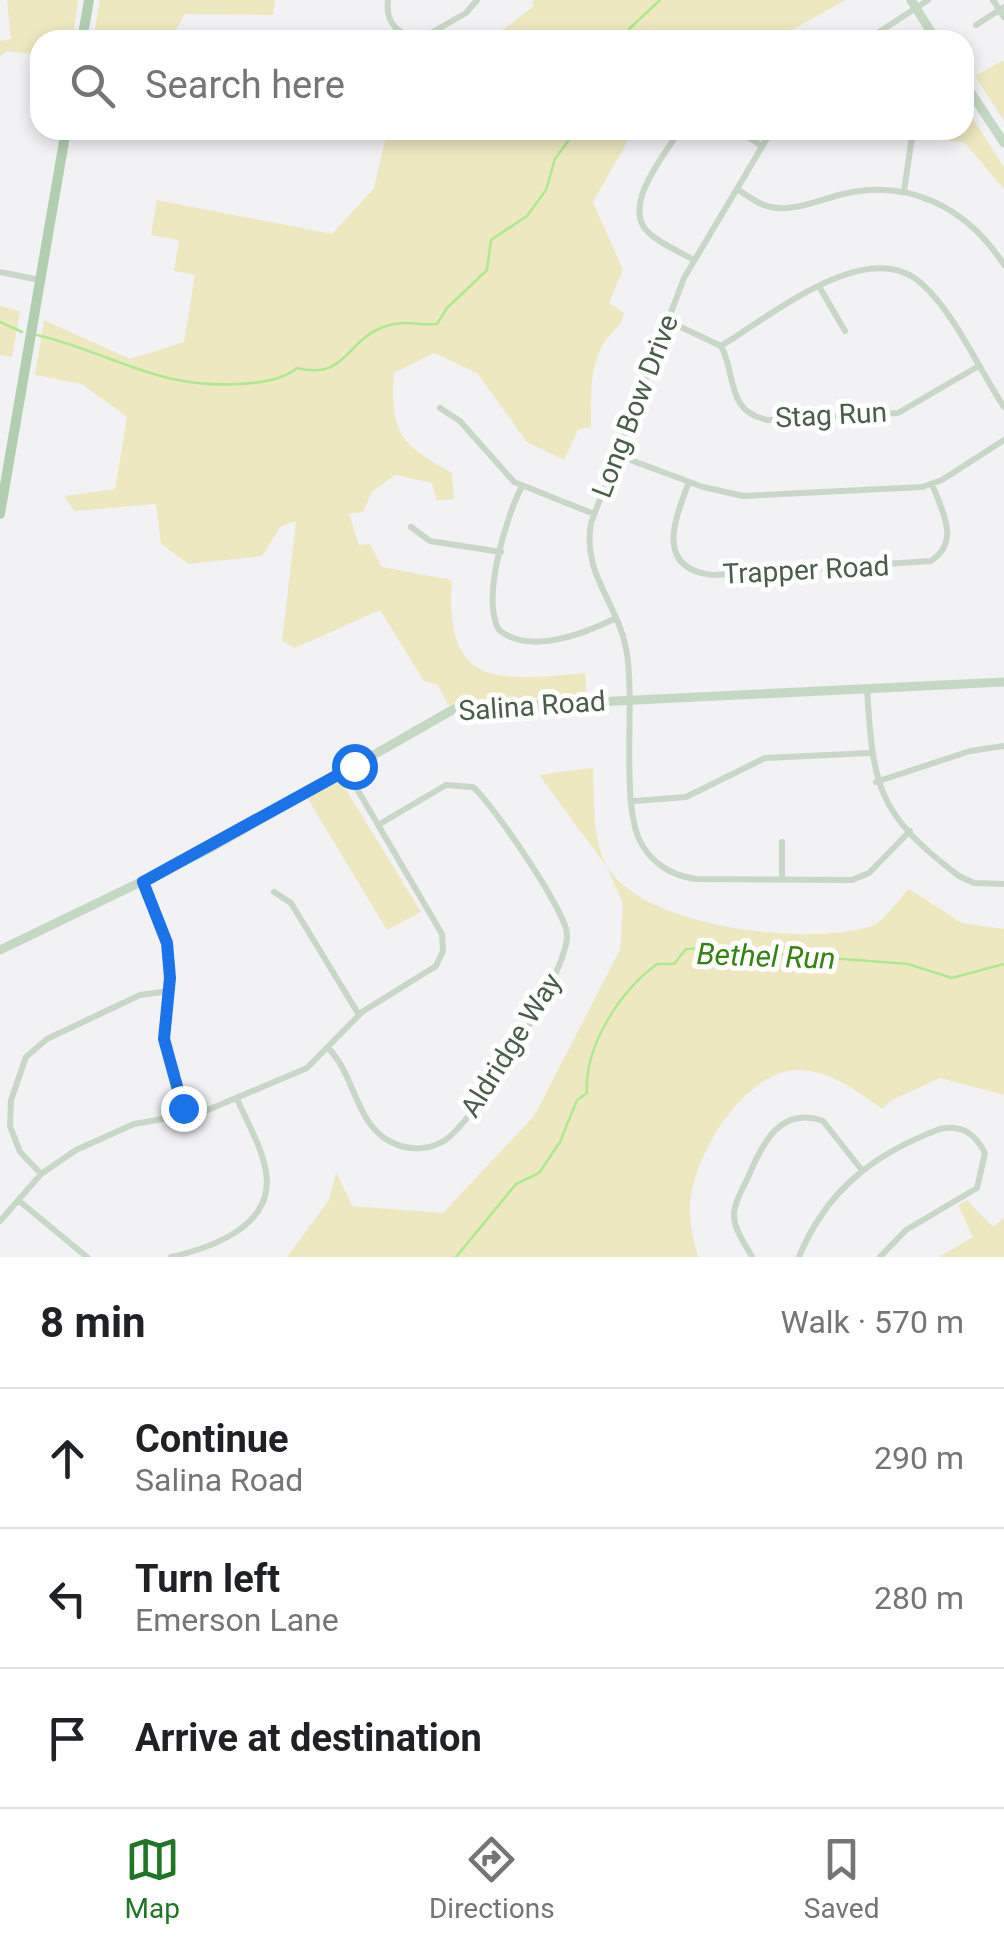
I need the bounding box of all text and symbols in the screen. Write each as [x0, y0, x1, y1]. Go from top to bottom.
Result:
search box [30, 30, 974, 140]
icon: search [65, 58, 120, 113]
text: Search here [145, 63, 345, 107]
street label: Long Bow Drive [585, 310, 685, 502]
street label: Stag Run [774, 396, 888, 434]
street label: Trapper Road [722, 549, 890, 591]
street label: Salina Road [457, 684, 607, 728]
route start [332, 744, 378, 790]
water label: Bethel Run [696, 936, 836, 976]
street label: Aldridge Way [454, 967, 568, 1123]
route end [161, 1086, 207, 1132]
text: 8 min [40, 1298, 146, 1347]
text: Walk · 570 m [781, 1303, 964, 1341]
text: Continue [135, 1417, 289, 1461]
icon: ahead [40, 1431, 95, 1486]
text: 290 m [874, 1439, 964, 1477]
text: Salina Road [135, 1461, 303, 1499]
text: Turn left [135, 1557, 280, 1601]
icon: left [40, 1571, 95, 1626]
text: 280 m [874, 1579, 964, 1617]
text: Emerson Lane [135, 1601, 339, 1639]
icon: arrive [40, 1711, 95, 1766]
text: Arrive at destination [135, 1716, 482, 1760]
tab: Map [125, 1832, 180, 1925]
tab: Directions [429, 1832, 555, 1925]
tab: Saved [804, 1832, 879, 1925]

